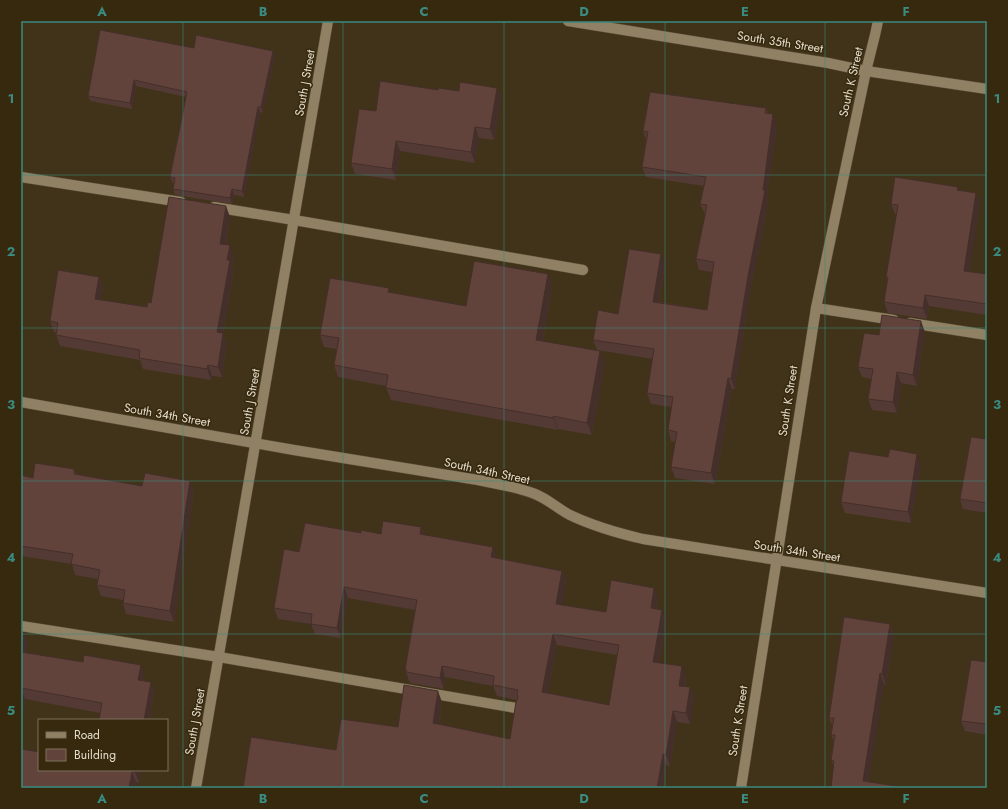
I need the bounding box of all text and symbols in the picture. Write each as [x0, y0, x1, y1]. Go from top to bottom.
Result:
text: A [96, 2, 107, 21]
text: B [259, 2, 268, 21]
text: C [419, 2, 429, 21]
text: D [579, 2, 589, 21]
text: E [741, 2, 749, 21]
text: F [902, 2, 910, 21]
street label: South 35th Street [736, 26, 824, 58]
street label: South K Street [834, 45, 868, 119]
street label: South J Street [290, 48, 320, 118]
text: 1 [8, 89, 14, 108]
text: 1 [994, 89, 1000, 108]
text: 2 [7, 242, 15, 261]
text: 2 [993, 242, 1001, 261]
street label: South K Street [774, 364, 802, 438]
street label: South J Street [235, 367, 265, 437]
text: 3 [7, 395, 15, 414]
text: 3 [993, 395, 1001, 414]
street label: South 34th Street [123, 399, 212, 431]
street label: South 34th Street [442, 453, 532, 489]
street label: South 34th Street [753, 535, 842, 567]
text: 4 [6, 548, 16, 567]
text: 4 [992, 548, 1002, 567]
street label: South K Street [724, 684, 752, 758]
street label: South J Street [180, 687, 210, 757]
text: 5 [7, 701, 15, 720]
text: 5 [993, 701, 1001, 720]
legend [38, 719, 168, 771]
text: Road [74, 726, 100, 744]
text: Building [74, 746, 116, 764]
text: A [96, 789, 107, 808]
text: B [259, 789, 268, 808]
text: C [419, 789, 429, 808]
text: D [579, 789, 589, 808]
text: E [741, 789, 749, 808]
text: F [902, 789, 910, 808]

